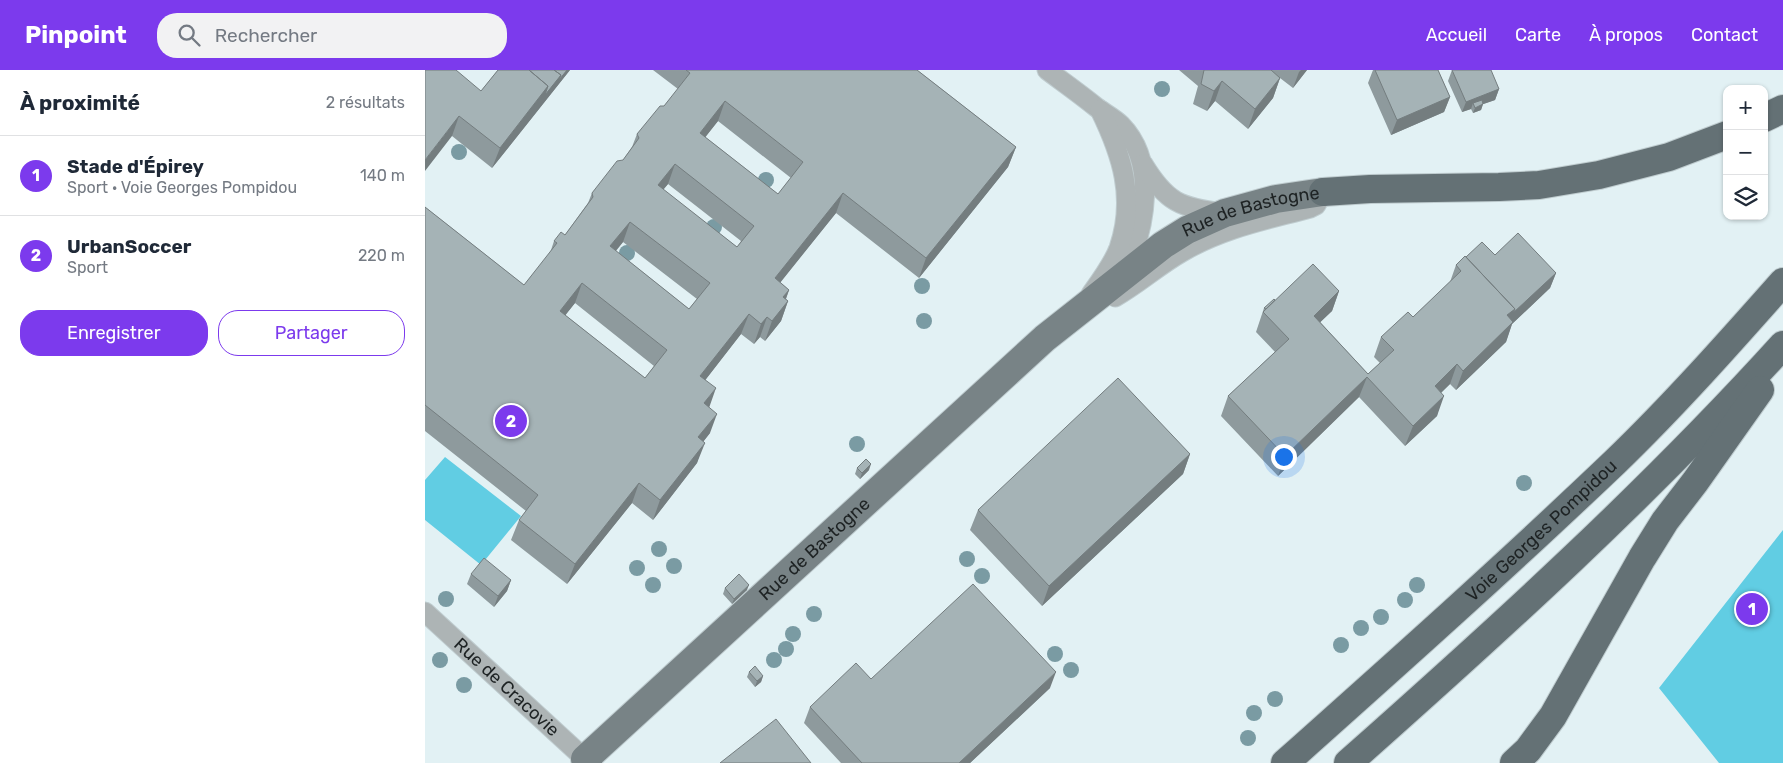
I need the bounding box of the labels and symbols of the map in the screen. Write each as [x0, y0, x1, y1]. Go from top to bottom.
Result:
street label: Rue de Bastogne [1178, 182, 1321, 242]
pin: 2 [495, 402, 527, 440]
your location [1271, 444, 1297, 470]
street label: Voie Georges Pompidou [1461, 455, 1622, 606]
street label: Rue de Bastogne [754, 493, 874, 605]
pin: 1 [1736, 590, 1768, 628]
street label: Rue de Cracovie [449, 633, 564, 741]

